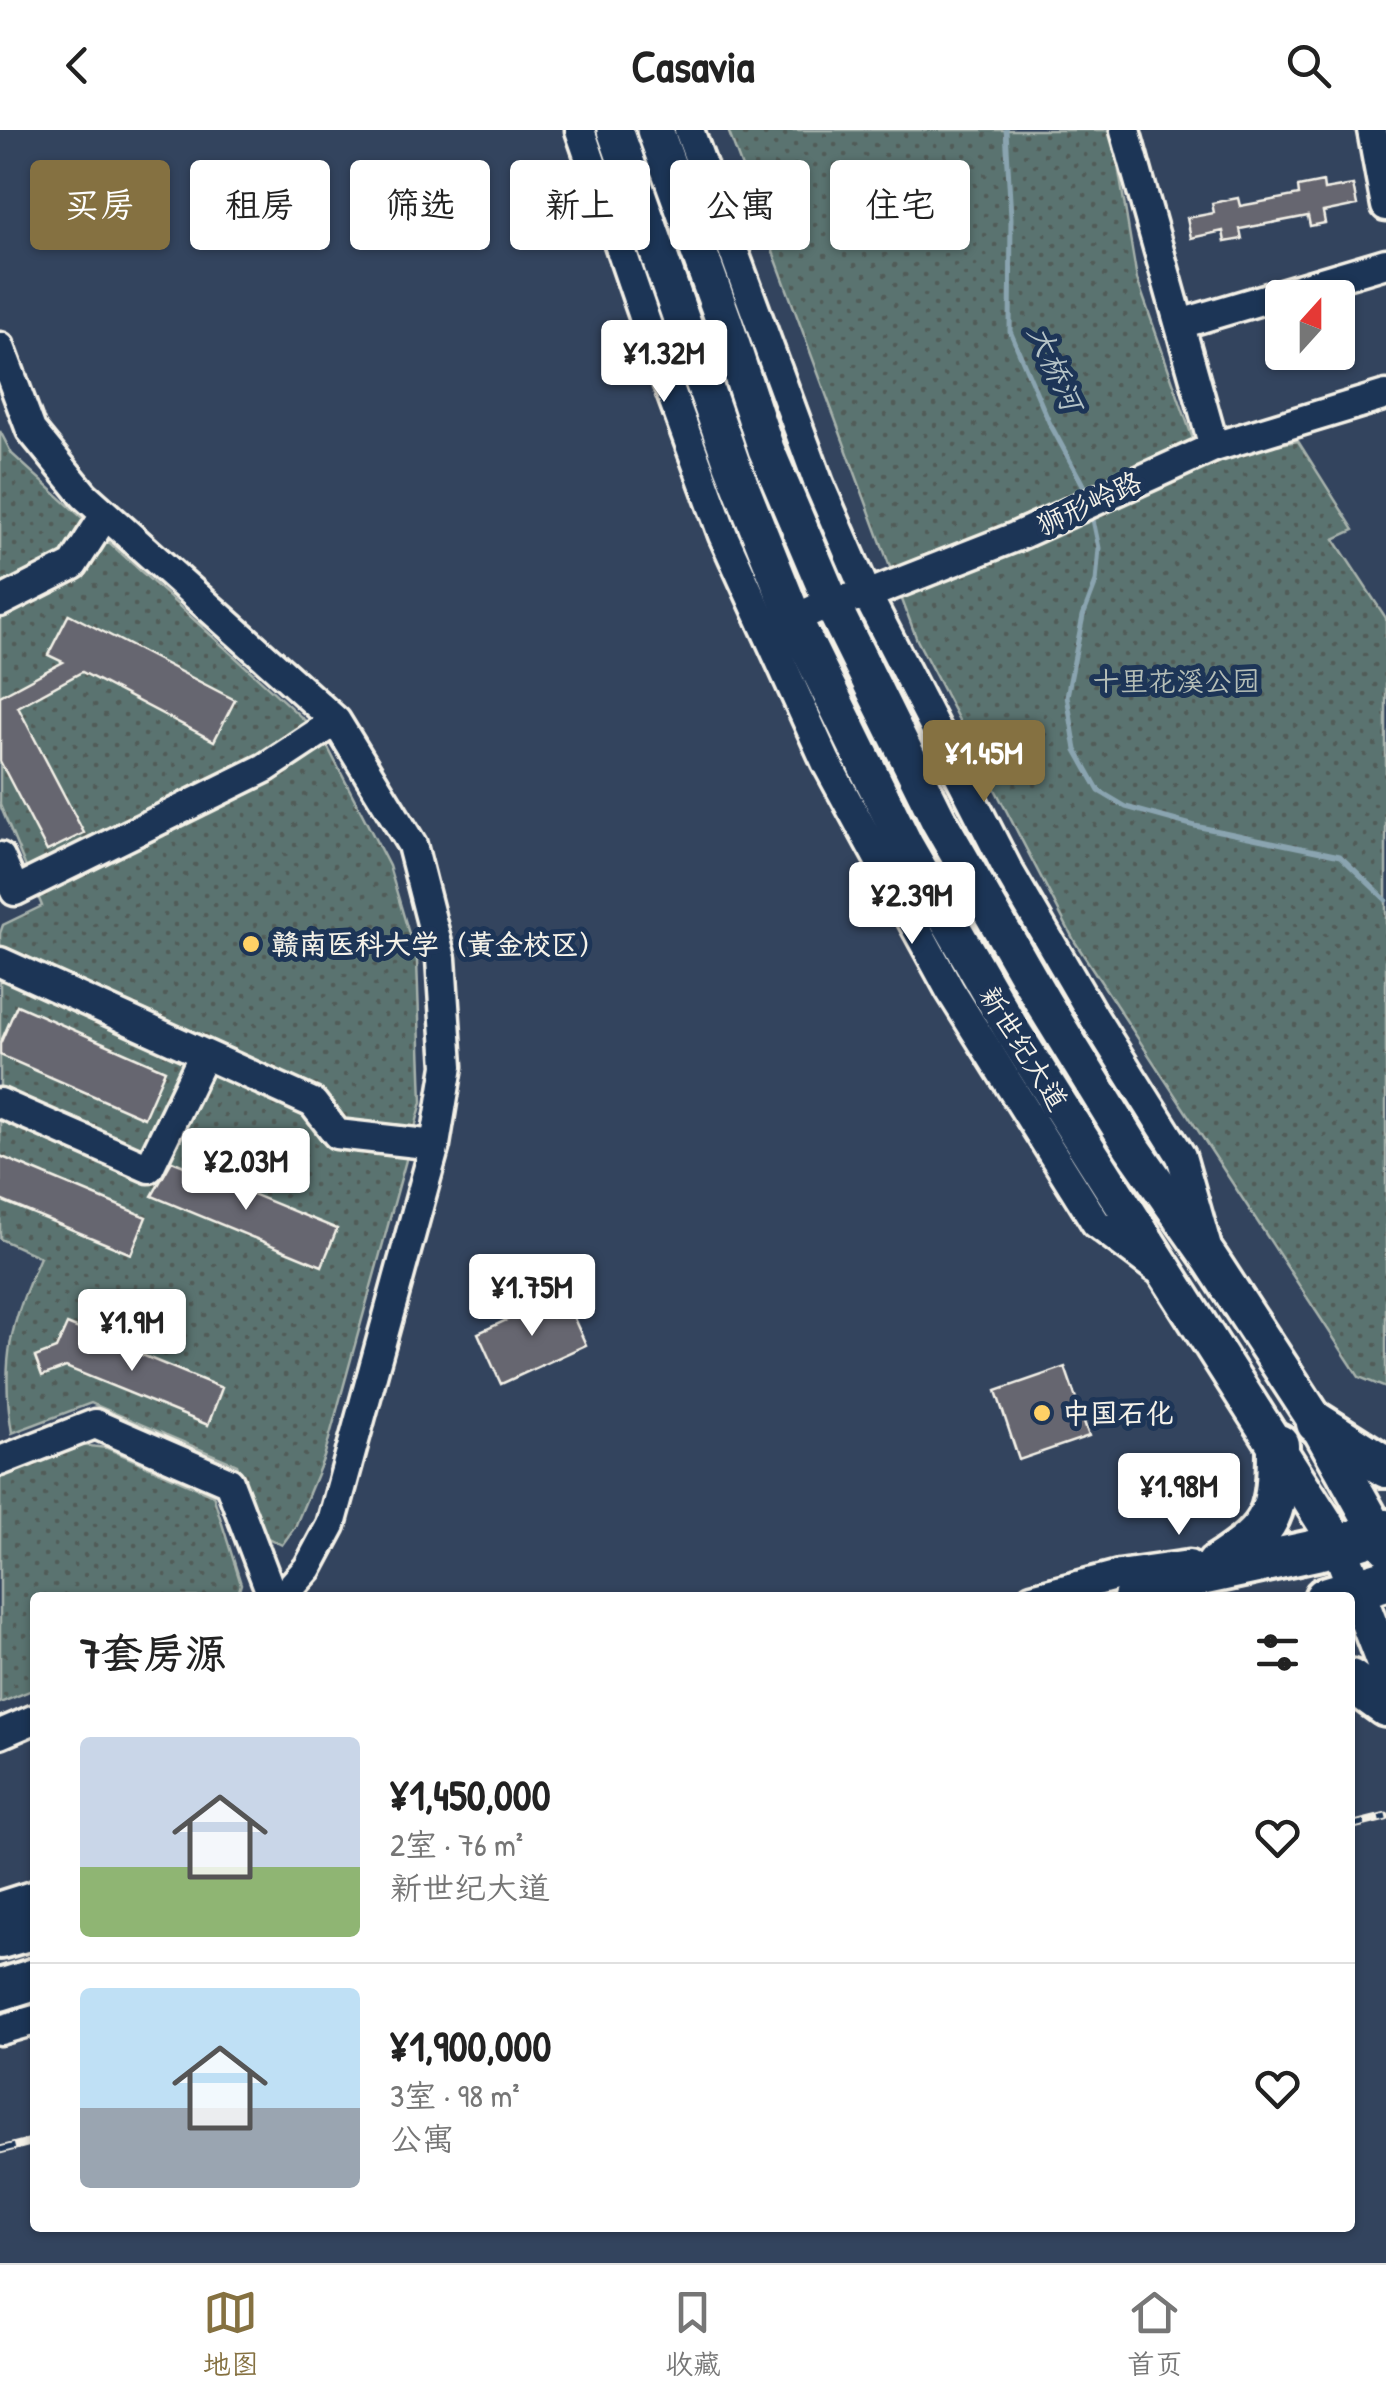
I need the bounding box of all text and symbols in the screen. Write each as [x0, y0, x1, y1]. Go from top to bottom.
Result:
text: Casavia [632, 35, 755, 96]
icon: back [50, 38, 105, 93]
icon: search [1281, 38, 1336, 93]
chip: 买房 [30, 160, 170, 250]
chip: 租房 [190, 160, 330, 250]
chip: 筛选 [350, 160, 490, 250]
chip: 新上 [510, 160, 650, 250]
chip: 公寓 [670, 160, 810, 250]
chip: 住宅 [830, 160, 970, 250]
north arrow [1265, 280, 1355, 370]
map controls [1265, 280, 1355, 370]
water label: 大桥河 [1019, 318, 1095, 421]
pin: ¥1.32M [583, 320, 745, 405]
text: ¥1.32M [623, 331, 705, 374]
street label: 狮形岭路 [1030, 462, 1148, 544]
park label: 十里花溪公园 [1092, 662, 1260, 700]
pin: ¥1.45M [903, 720, 1065, 805]
text: ¥1.45M [945, 731, 1023, 774]
pin: ¥2.39M [831, 862, 993, 947]
text: ¥2.39M [871, 873, 953, 916]
place label: 赣南医科大学（黄金校区） [271, 925, 607, 963]
marker: 赣南医科大学（黄金校区） [240, 933, 262, 955]
street label: 新世纪大道 [971, 979, 1077, 1117]
pin: ¥2.03M [165, 1128, 327, 1213]
text: ¥2.03M [204, 1139, 288, 1182]
pin: ¥1.75M [451, 1254, 613, 1339]
text: ¥1.75M [491, 1265, 573, 1308]
pin: ¥1.9M [62, 1289, 202, 1374]
text: ¥1.9M [100, 1300, 164, 1343]
place label: 中国石化 [1062, 1394, 1174, 1432]
marker: 中国石化 [1031, 1402, 1053, 1424]
pin: ¥1.98M [1098, 1453, 1260, 1538]
text: ¥1.98M [1140, 1464, 1218, 1507]
text: 7套房源 [80, 1624, 227, 1681]
icon: filters [1250, 1625, 1305, 1680]
text: ¥1,450,000 [390, 1766, 550, 1823]
icon: home [160, 1777, 280, 1897]
icon: heart [1250, 1810, 1305, 1865]
text: 2室 · 76 m² [390, 1823, 523, 1866]
text: 新世纪大道 [390, 1866, 550, 1909]
text: ¥1,900,000 [390, 2017, 551, 2074]
icon: home [160, 2028, 280, 2148]
icon: heart [1250, 2061, 1305, 2116]
text: 3室 · 98 m² [390, 2074, 520, 2117]
text: 公寓 [390, 2117, 454, 2160]
tab: 地图 [203, 2285, 259, 2383]
tab: 收藏 [665, 2285, 721, 2383]
tab: 首页 [1127, 2285, 1183, 2383]

